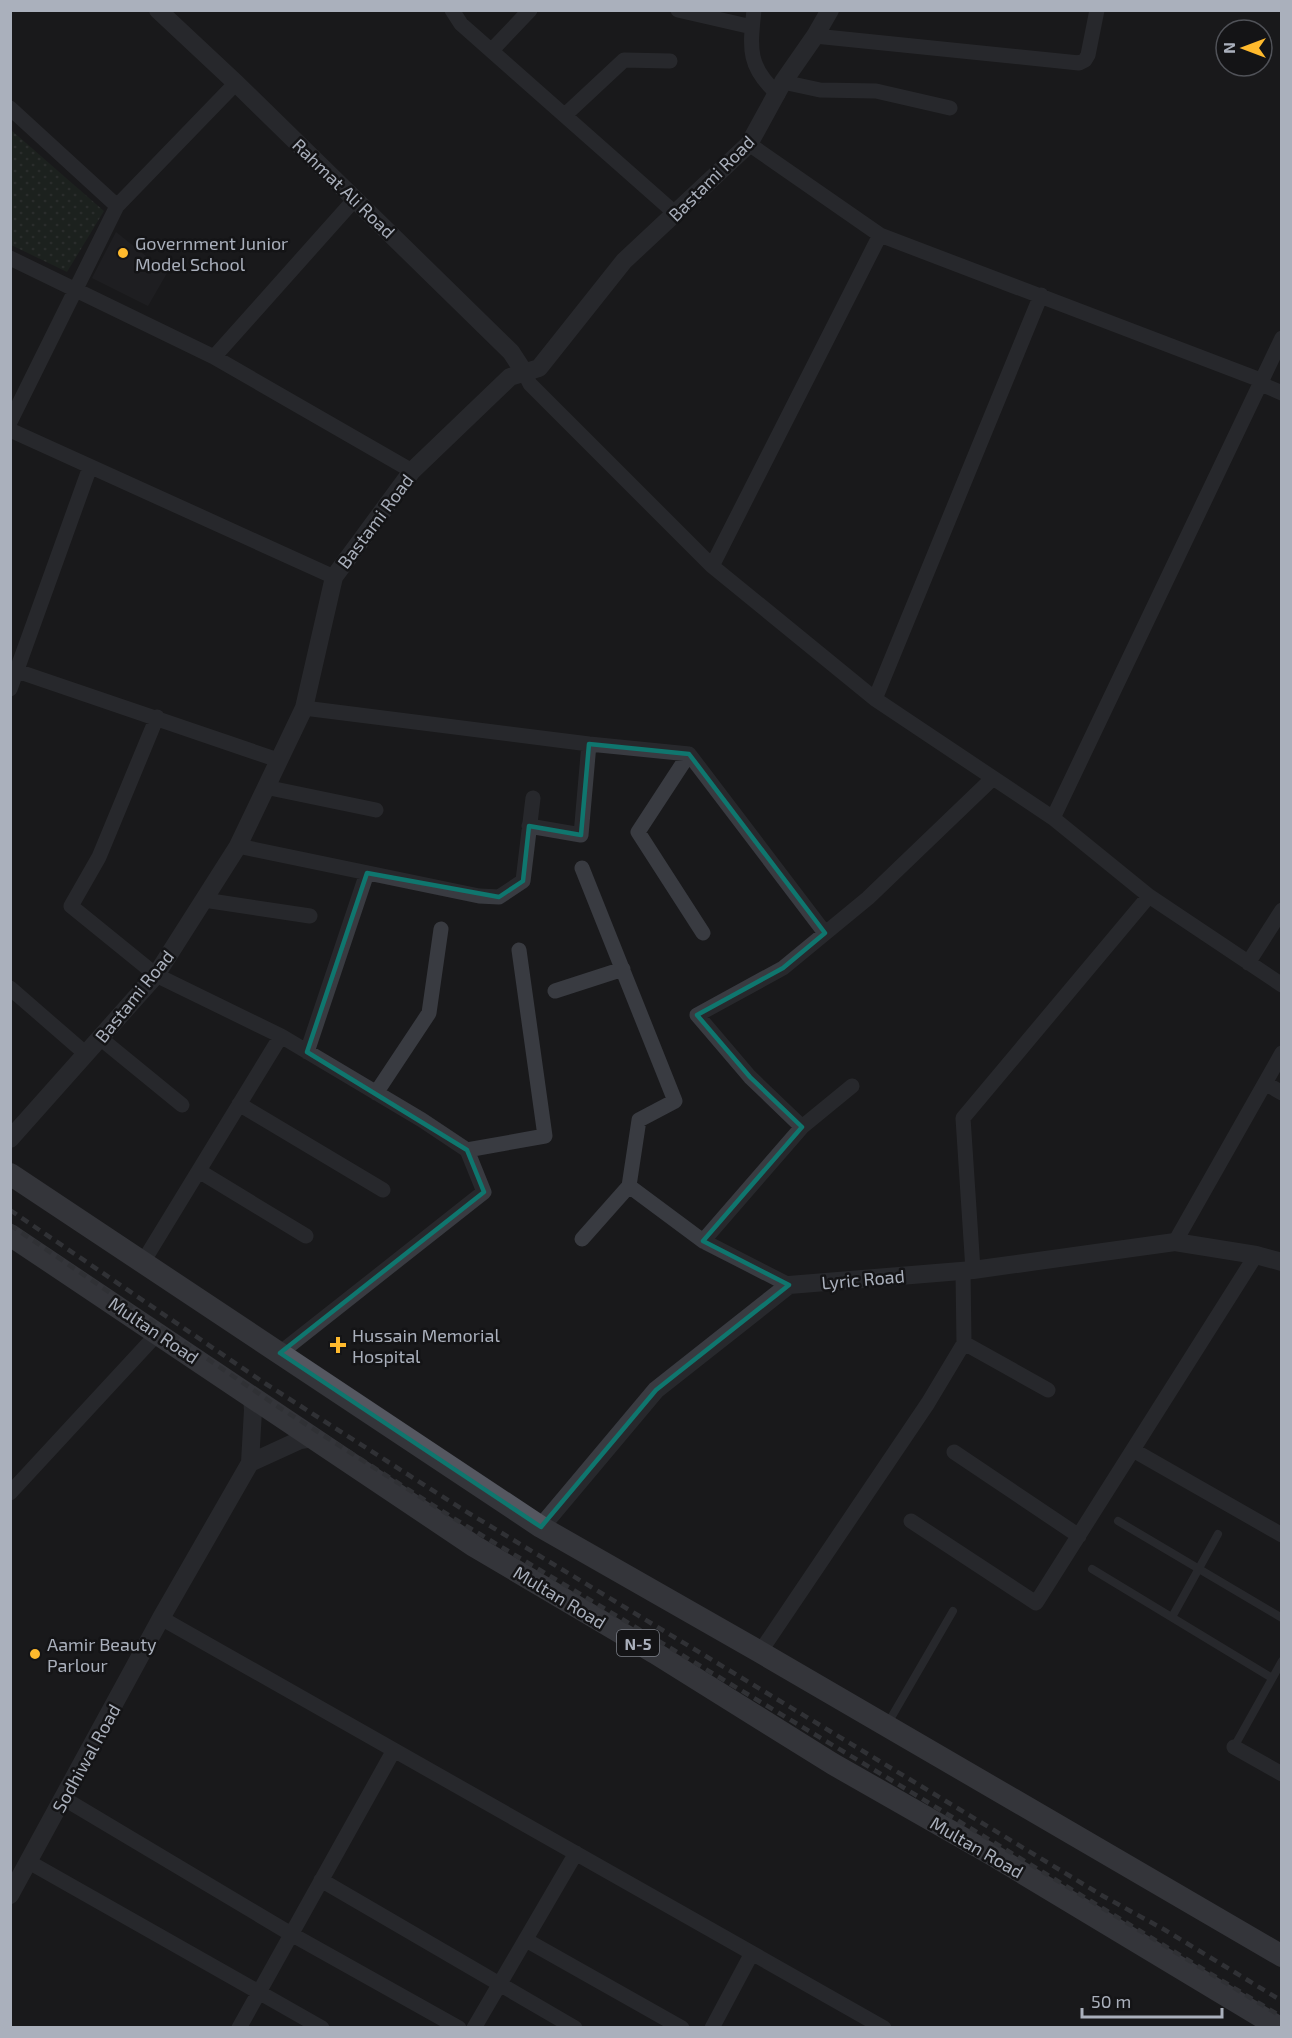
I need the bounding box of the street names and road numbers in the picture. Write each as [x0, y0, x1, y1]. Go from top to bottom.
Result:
street label: Bastami Road [663, 130, 759, 226]
street label: Rahmat Ali Road [288, 134, 400, 242]
street label: Bastami Road [332, 469, 418, 573]
street label: Bastami Road [90, 945, 178, 1047]
street label: Lyric Road [820, 1264, 906, 1294]
street label: Multan Road [105, 1292, 203, 1368]
street label: Multan Road [510, 1561, 610, 1633]
road number: N-5 [617, 1630, 659, 1656]
street label: Sodhiwal Road [47, 1700, 125, 1816]
street label: Multan Road [926, 1811, 1028, 1883]

